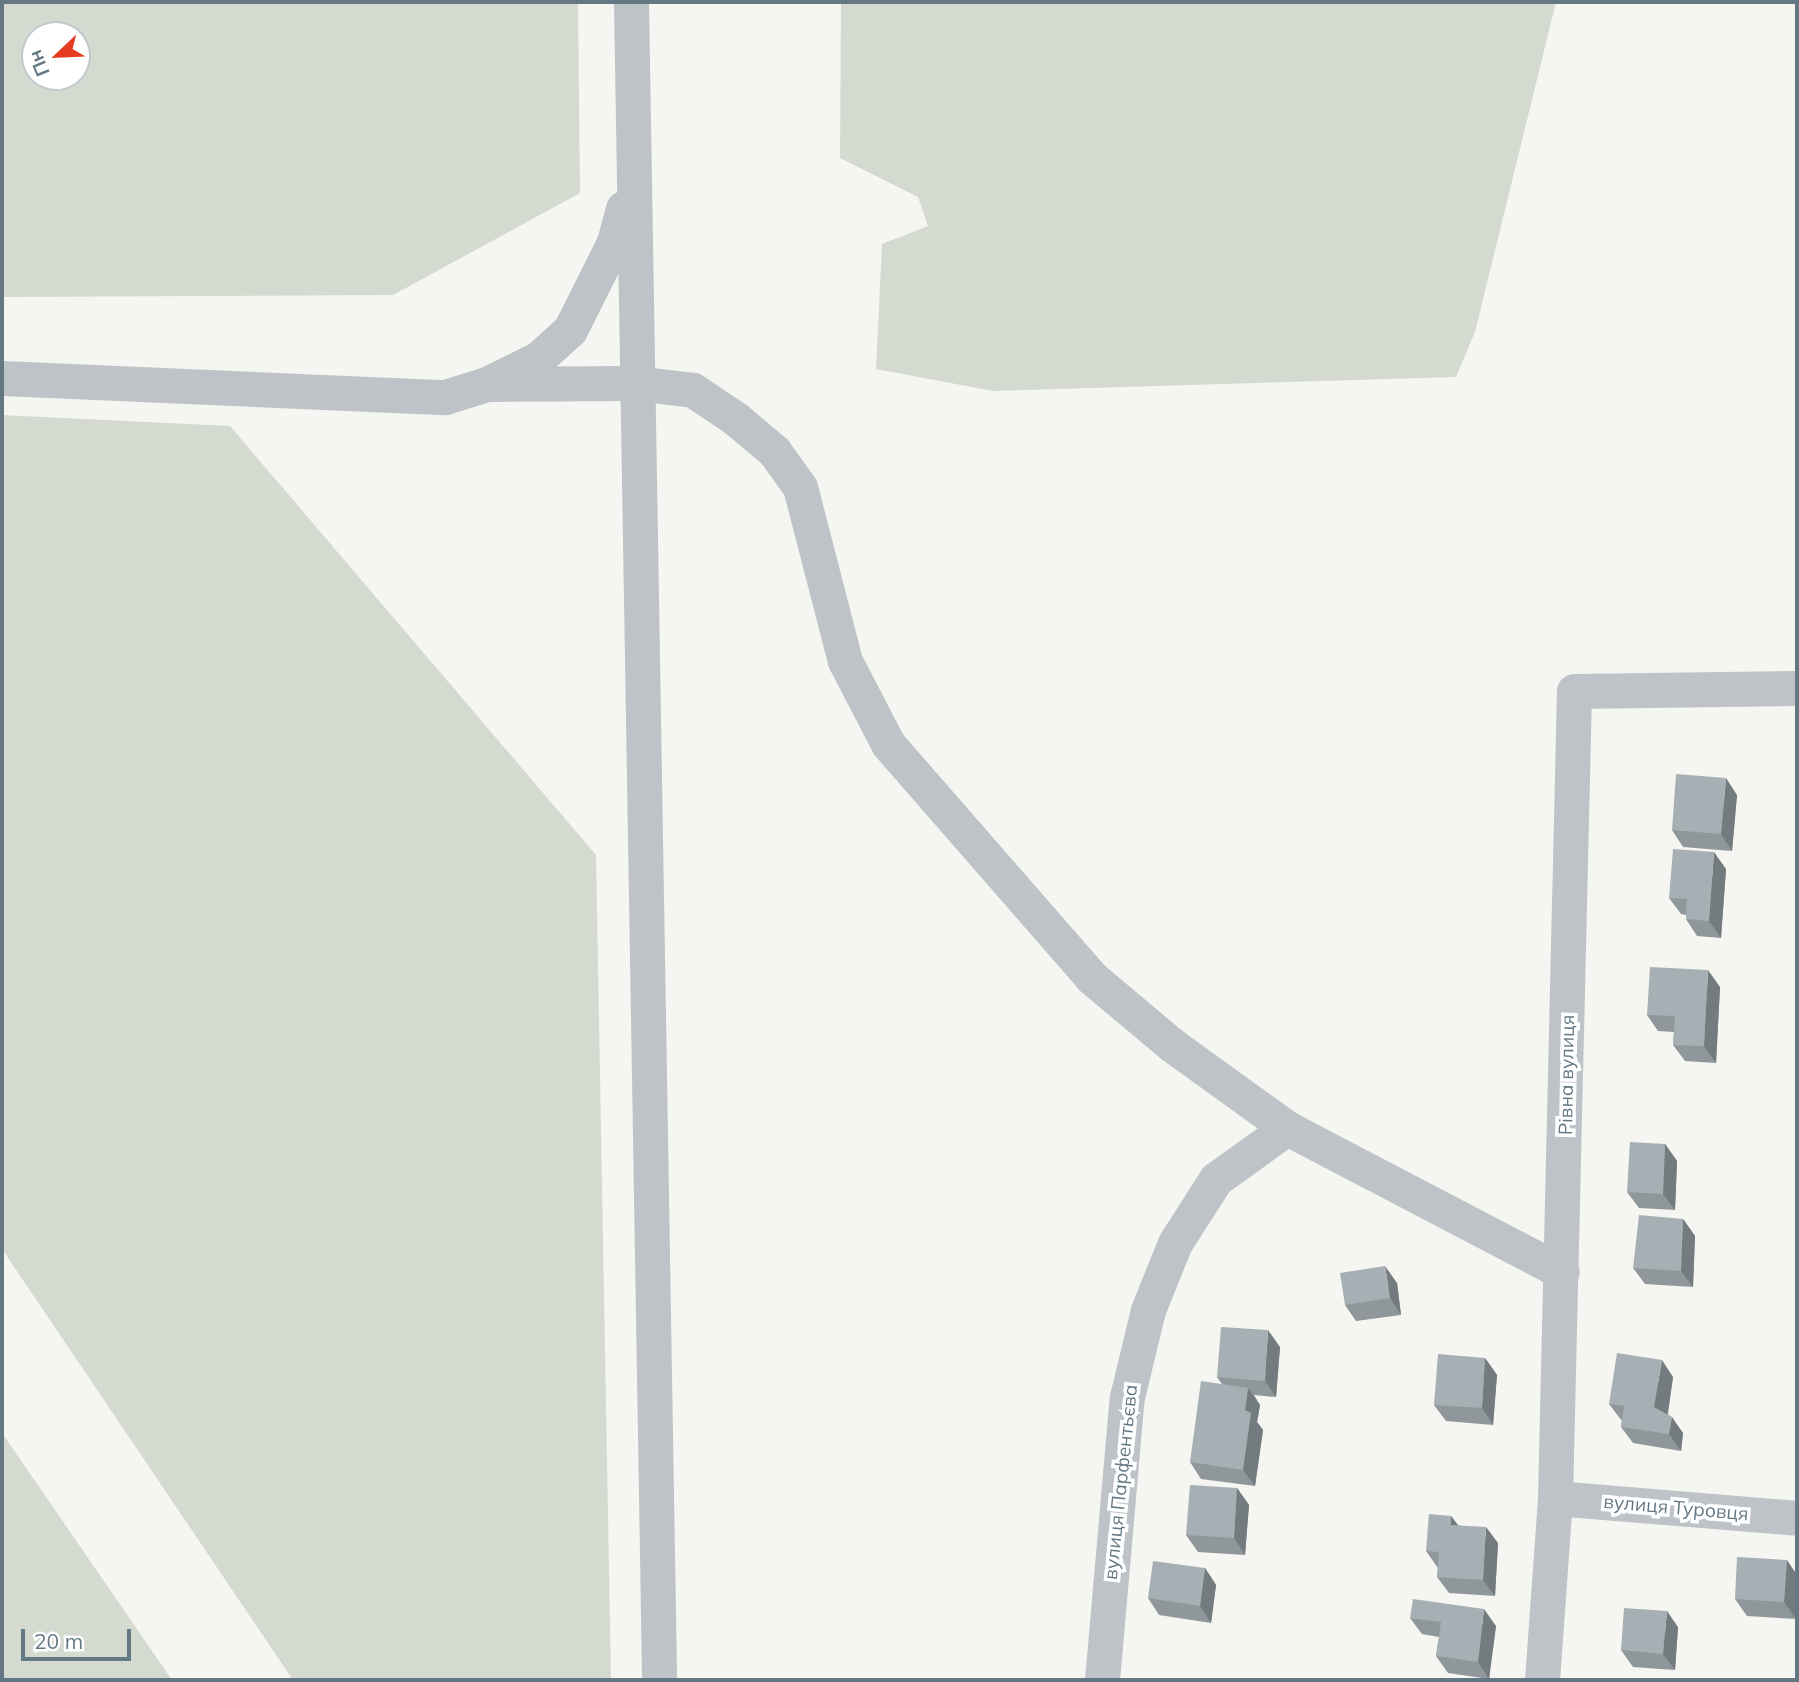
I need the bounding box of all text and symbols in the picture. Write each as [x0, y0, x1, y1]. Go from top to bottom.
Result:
north arrow [21, 21, 91, 91]
text: Пн [22, 47, 55, 80]
street label: Рівна вулиця [1555, 1015, 1579, 1135]
street label: вулиця Парфентьєва [1099, 1383, 1143, 1581]
street label: вулиця Туровця [1603, 1490, 1749, 1526]
scale bar [24, 1616, 135, 1660]
text: 20 m [34, 1628, 83, 1654]

